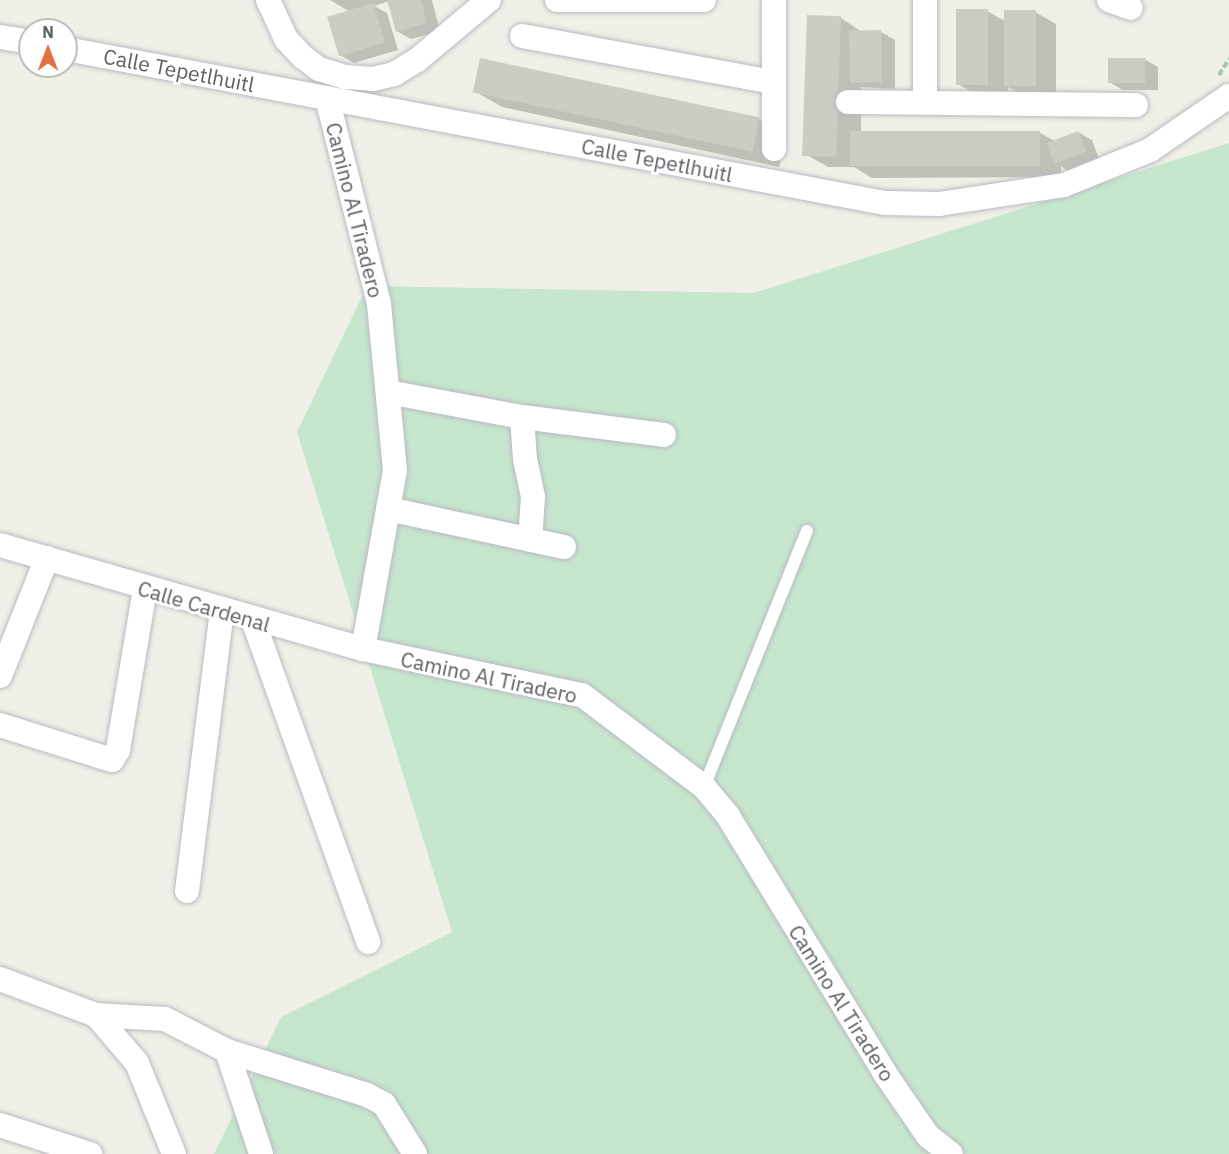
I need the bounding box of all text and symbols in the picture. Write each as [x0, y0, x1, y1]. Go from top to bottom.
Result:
north arrow [18, 18, 78, 78]
text: N [42, 22, 54, 42]
street label: Calle Tepetlhuitl [101, 43, 257, 97]
street label: Camino Al Tiradero [321, 120, 389, 300]
street label: Calle Tepetlhuitl [579, 133, 735, 187]
street label: Calle Cardenal [135, 575, 273, 637]
street label: Camino Al Tiradero [398, 646, 580, 708]
street label: Camino Al Tiradero [784, 920, 900, 1086]

